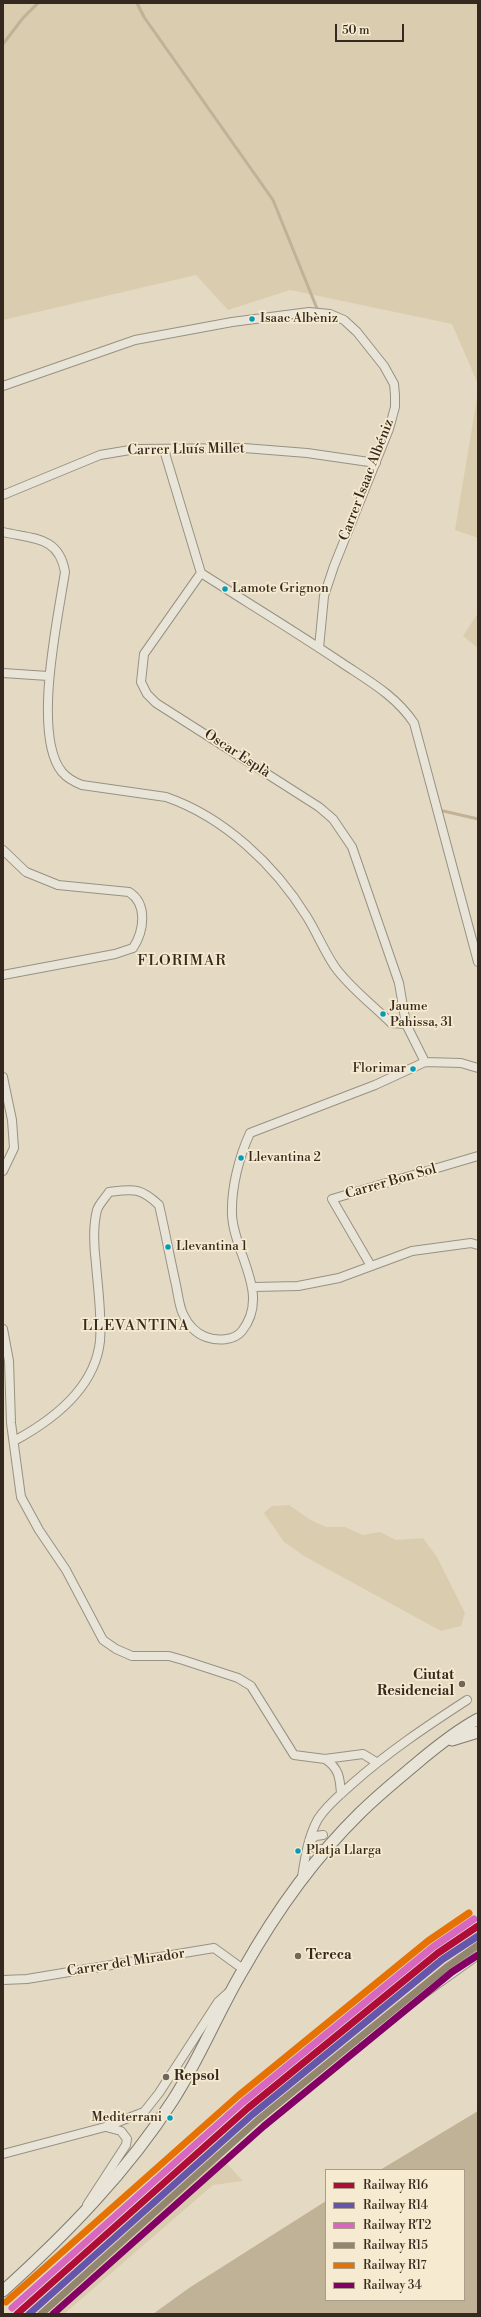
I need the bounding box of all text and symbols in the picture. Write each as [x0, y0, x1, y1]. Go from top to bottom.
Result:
scale bar [337, 16, 406, 42]
text: 50 m [342, 23, 370, 38]
place label: Isaac Albèniz [260, 311, 338, 327]
marker: Isaac Albèniz [247, 314, 257, 324]
street label: Carrer Isaac Albéniz [336, 417, 398, 543]
street label: Carrer Lluís Millet [127, 441, 245, 459]
place label: Lamote Grignon [232, 581, 329, 597]
marker: Lamote Grignon [220, 584, 230, 594]
street label: Oscar Esplà [201, 726, 273, 782]
district label: FLORIMAR [137, 952, 227, 970]
place label: Jaume Pahissa, 31 [390, 999, 453, 1030]
marker: Jaume Pahissa, 31 [378, 1009, 388, 1019]
place label: Florimar [353, 1061, 406, 1077]
marker: Florimar [408, 1064, 418, 1074]
place label: Llevantina 2 [248, 1150, 321, 1166]
marker: Llevantina 2 [236, 1153, 246, 1163]
street label: Carrer Bon Sol [344, 1161, 438, 1203]
place label: Llevantina 1 [176, 1239, 247, 1255]
marker: Llevantina 1 [163, 1242, 173, 1252]
district label: LLEVANTINA [82, 1317, 190, 1335]
place label: Ciutat Residencial [377, 1668, 454, 1700]
marker: Ciutat Residencial [457, 1679, 467, 1689]
place label: Platja Llarga [306, 1843, 381, 1859]
marker: Platja Llarga [293, 1846, 303, 1856]
street label: Carrer del Mirador [66, 1945, 186, 1981]
place label: Tereca [306, 1948, 352, 1964]
marker: Tereca [293, 1951, 303, 1961]
place label: Repsol [174, 2069, 219, 2085]
marker: Repsol [161, 2072, 171, 2082]
place label: Mediterrani [91, 2110, 162, 2126]
marker: Mediterrani [165, 2113, 175, 2123]
legend [325, 2169, 465, 2301]
text: Railway R16 [363, 2178, 428, 2193]
text: Railway R14 [363, 2198, 428, 2213]
text: Railway RT2 [363, 2218, 431, 2233]
text: Railway R15 [363, 2238, 428, 2253]
text: Railway R17 [363, 2258, 427, 2273]
text: Railway 34 [363, 2278, 422, 2293]

